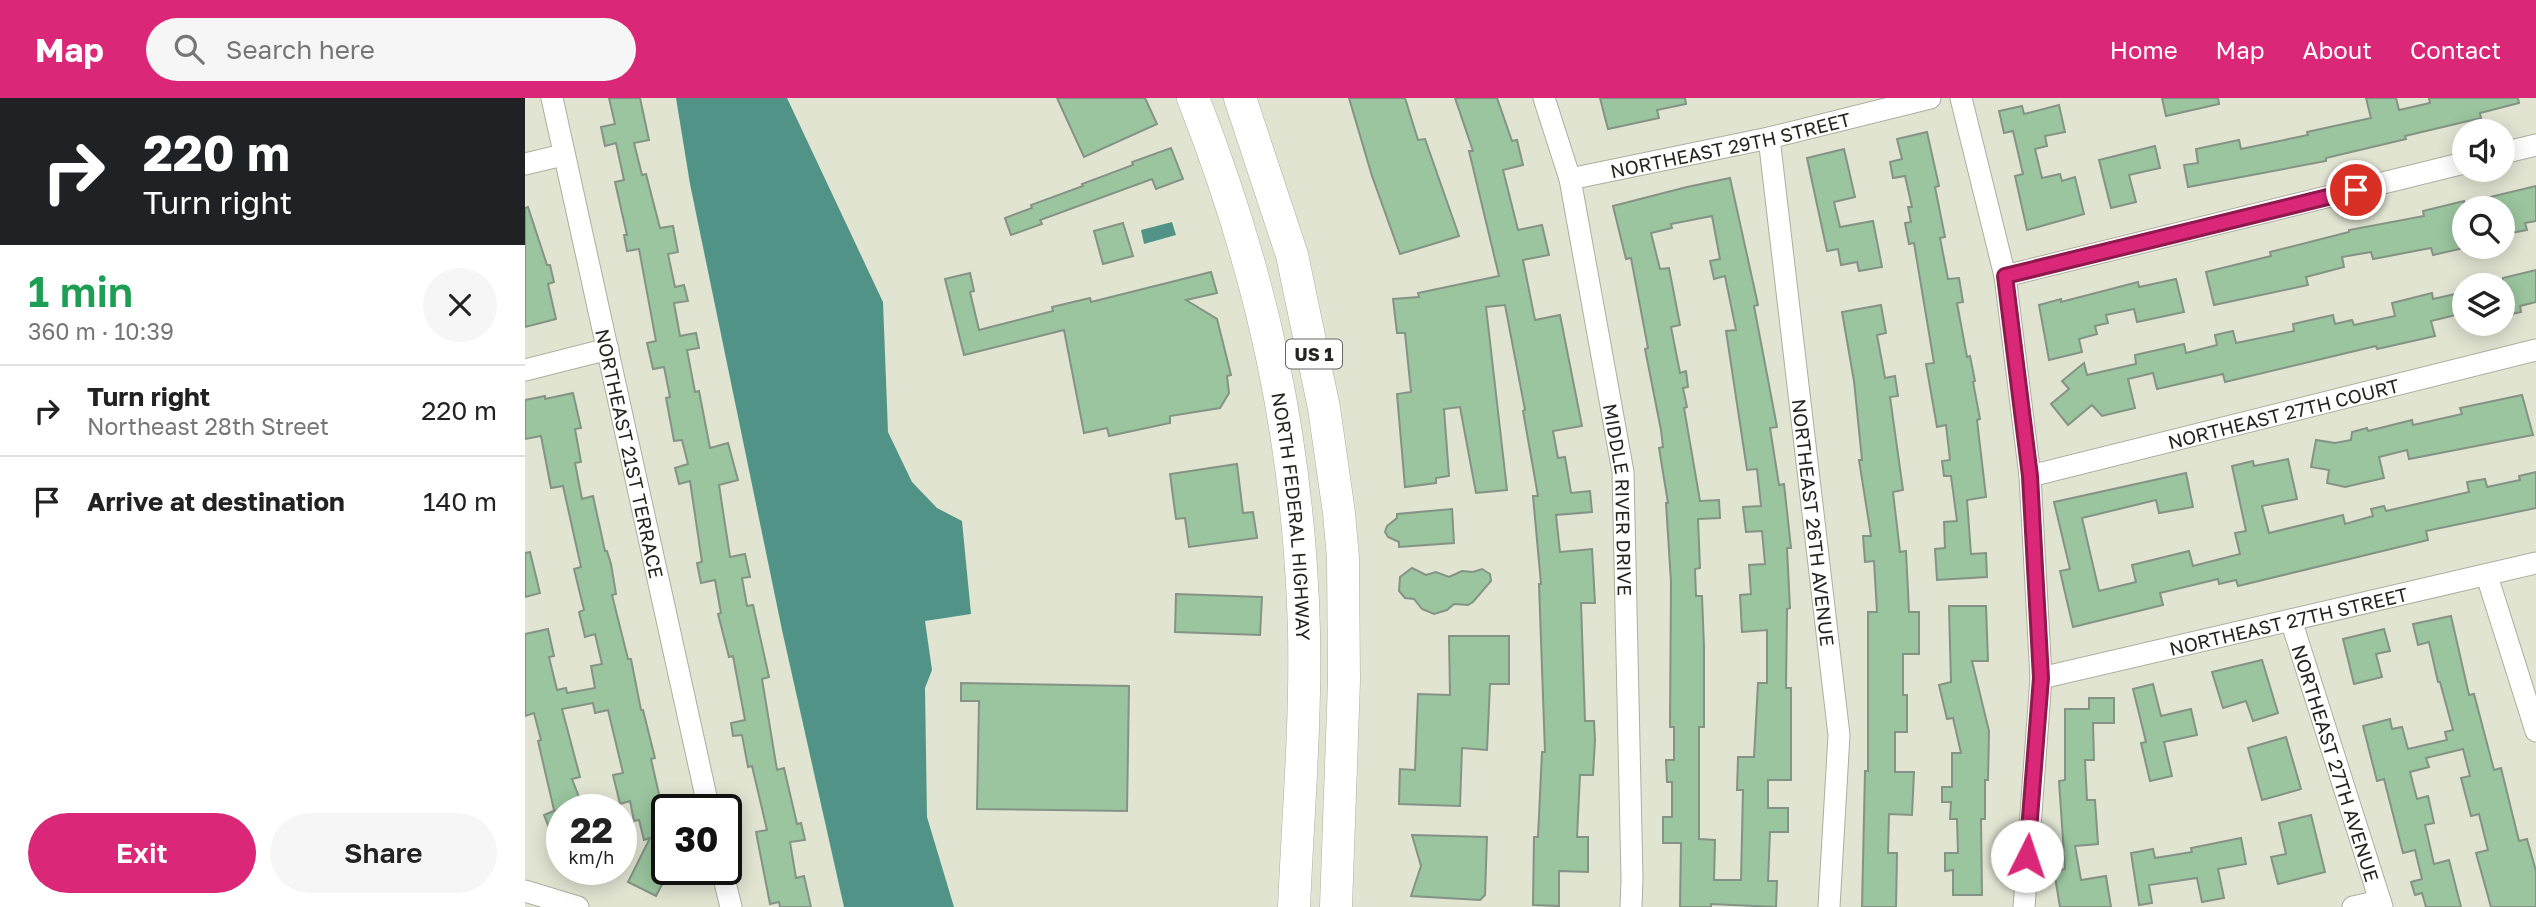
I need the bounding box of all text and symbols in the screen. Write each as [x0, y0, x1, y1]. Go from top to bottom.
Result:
search box [146, 18, 636, 81]
text: Map [35, 30, 104, 69]
icon: search [170, 30, 208, 68]
text: Search here [226, 34, 375, 65]
text: Home [2110, 35, 2178, 64]
text: Map [2216, 35, 2265, 64]
text: About [2303, 35, 2372, 64]
text: Contact [2410, 35, 2501, 64]
street label: NORTHEAST 29TH STREET [1608, 107, 1853, 182]
map controls [2452, 119, 2515, 336]
button: sound [2452, 119, 2515, 182]
text: 220 m [143, 123, 290, 182]
icon: right [28, 126, 119, 217]
pin [2326, 160, 2386, 220]
icon: arrive [2337, 171, 2375, 209]
text: Turn right [143, 183, 292, 221]
button: search [2452, 196, 2515, 259]
text: 1 min [28, 266, 133, 316]
button: close [423, 268, 497, 342]
button: layers [2452, 273, 2515, 336]
text: 360 m · 10:39 [28, 317, 174, 345]
street label: NORTHEAST 21ST TERRACE [592, 326, 669, 580]
road number: US 1 [1286, 340, 1342, 368]
street label: NORTHEAST 27TH COURT [2165, 373, 2402, 453]
text: Turn right [87, 381, 210, 412]
street label: NORTH FEDERAL HIGHWAY [1268, 390, 1316, 641]
icon: right [28, 392, 66, 430]
text: 220 m [421, 395, 497, 426]
street label: NORTHEAST 26TH AVENUE [1788, 397, 1840, 647]
street label: MIDDLE RIVER DRIVE [1599, 401, 1637, 596]
text: Northeast 28th Street [87, 412, 329, 440]
icon: arrive [28, 483, 66, 521]
text: Arrive at destination [87, 486, 345, 517]
text: 140 m [423, 486, 497, 517]
street label: NORTHEAST 27TH STREET [2167, 582, 2410, 659]
street label: NORTHEAST 27TH AVENUE [2288, 642, 2385, 884]
speed limit sign: 30 [651, 794, 742, 885]
text: 22 [570, 809, 613, 851]
button: Exit [28, 813, 256, 893]
button: Share [270, 813, 497, 893]
position arrow [1990, 819, 2064, 893]
text: km/h [569, 846, 614, 868]

